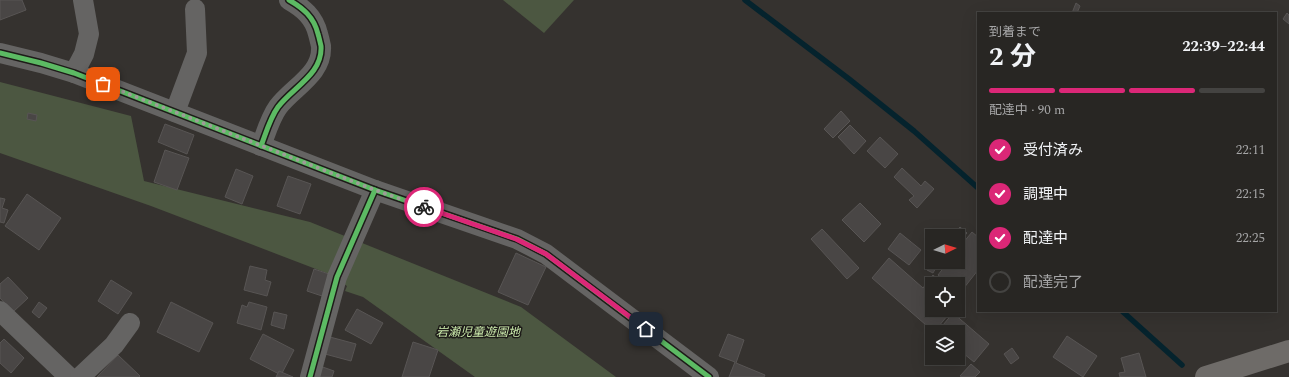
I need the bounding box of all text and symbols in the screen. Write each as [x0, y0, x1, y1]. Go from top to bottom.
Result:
text: 到着まで [989, 22, 1041, 42]
text: 22:39–22:44 [1182, 35, 1265, 58]
text: 2 分 [989, 37, 1036, 77]
pin [86, 67, 120, 101]
icon: bag [92, 73, 114, 95]
text: 配達中 · 90 m [989, 100, 1065, 120]
icon: check [989, 139, 1011, 161]
text: 受付済み [1023, 139, 1083, 162]
text: 22:11 [1236, 140, 1265, 160]
icon: check [989, 183, 1011, 205]
text: 調理中 [1023, 183, 1068, 206]
text: 22:15 [1236, 184, 1265, 204]
courier [404, 187, 444, 227]
icon: bike [413, 196, 435, 218]
icon: check [989, 227, 1011, 249]
text: 配達中 [1023, 227, 1068, 250]
text: 22:25 [1236, 228, 1265, 248]
north arrow [925, 229, 965, 269]
map controls [925, 229, 965, 365]
text: 配達完了 [1023, 271, 1083, 294]
button: locate [925, 277, 965, 317]
pin [629, 312, 663, 346]
icon: home [635, 318, 657, 340]
park label: 岩瀬児童遊園地 [436, 323, 522, 342]
button: layers [925, 325, 965, 365]

